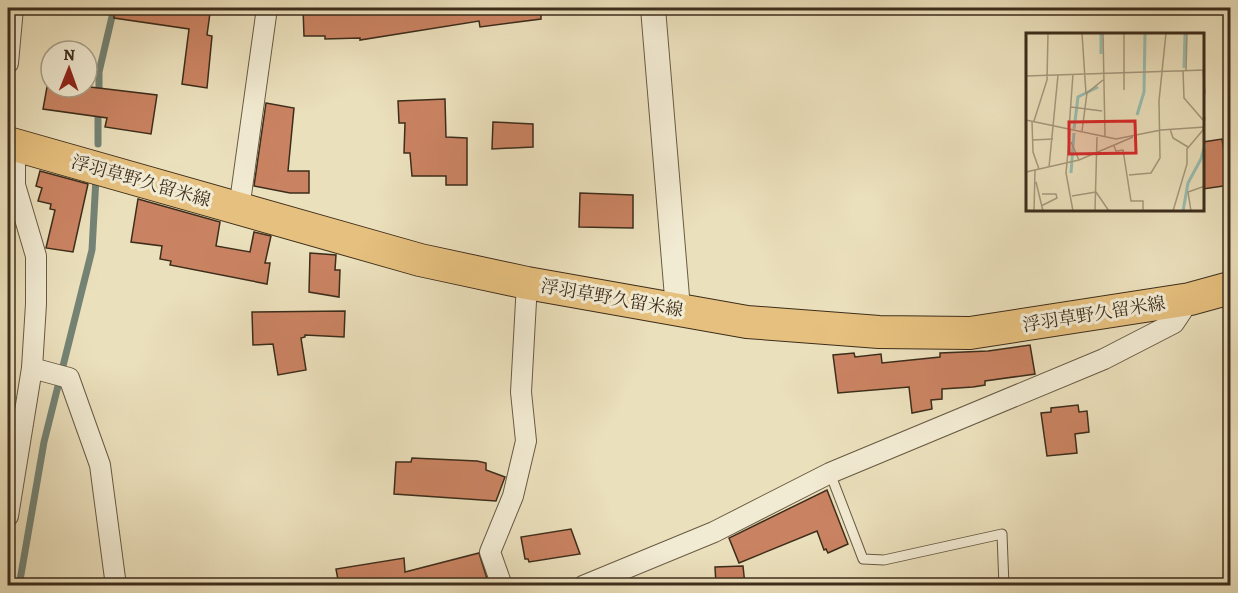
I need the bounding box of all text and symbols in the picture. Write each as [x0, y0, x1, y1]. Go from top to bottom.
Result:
inset map [1026, 33, 1205, 212]
north arrow [39, 39, 99, 99]
text: N [63, 44, 76, 66]
street label: 浮羽草野久留米線 [68, 150, 214, 212]
street label: 浮羽草野久留米線 [539, 274, 685, 322]
street label: 浮羽草野久留米線 [1021, 291, 1167, 337]

